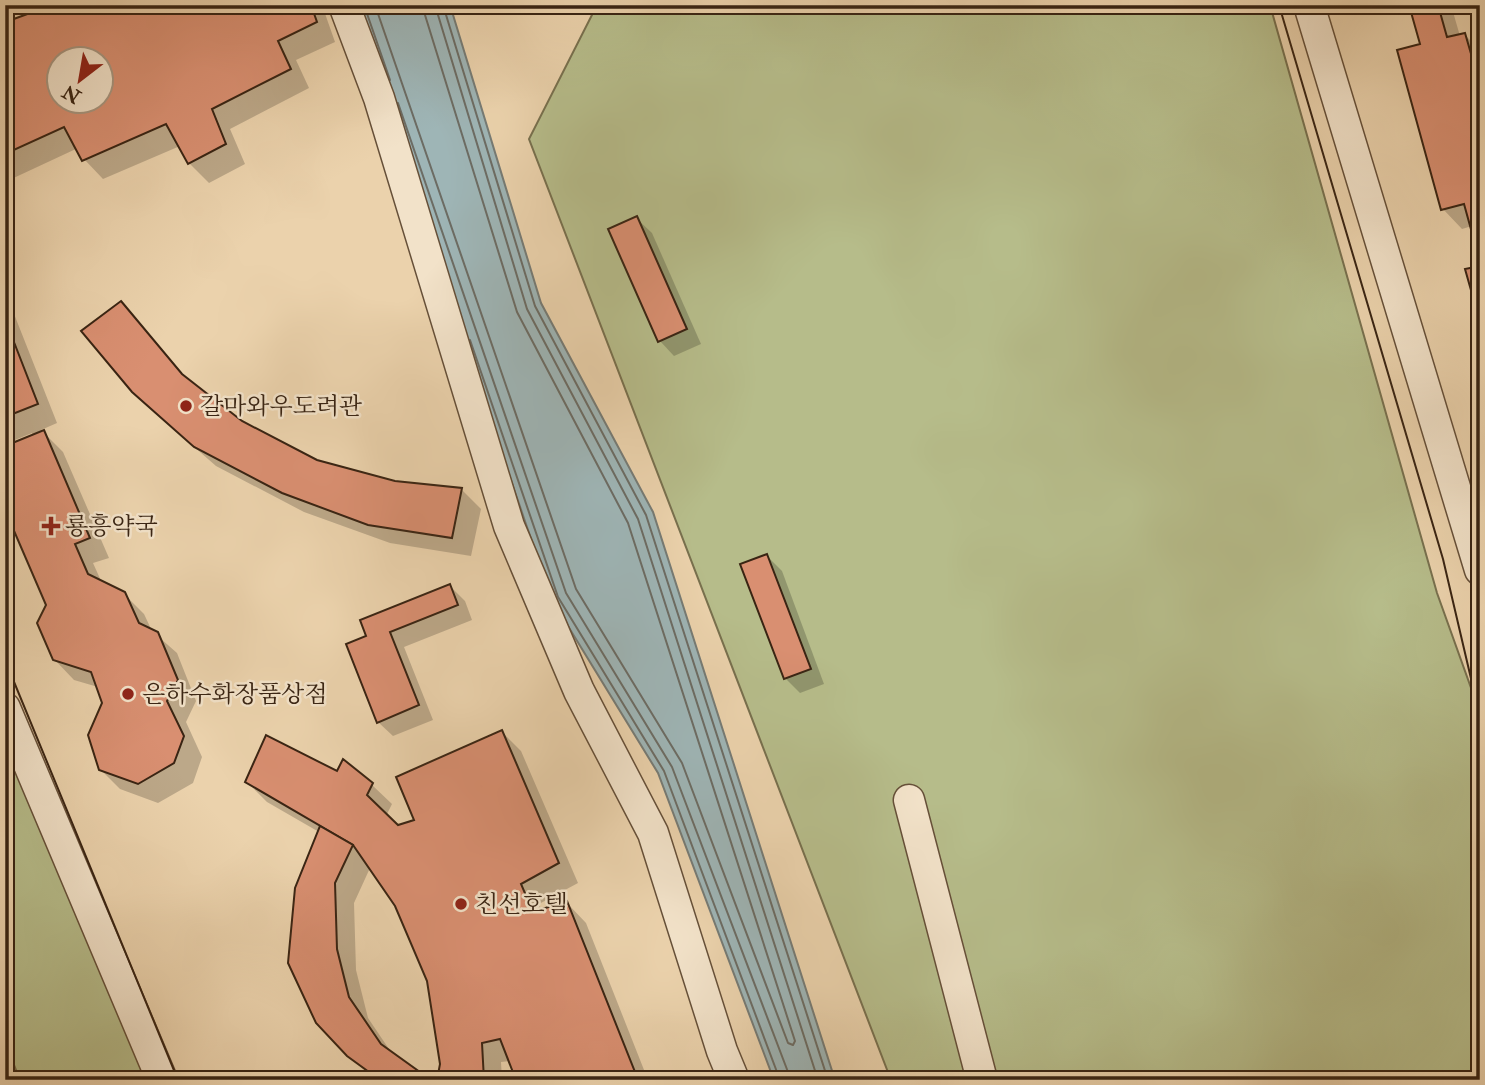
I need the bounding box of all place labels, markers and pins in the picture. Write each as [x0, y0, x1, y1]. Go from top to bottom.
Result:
place label: 갈마와우도려관 [200, 391, 362, 422]
marker: 갈마와우도려관 [178, 398, 194, 414]
place label: 룡흥약국 [65, 511, 158, 542]
marker: 룡흥약국 [43, 518, 59, 534]
place label: 은하수화장품상점 [142, 679, 327, 710]
marker: 은하수화장품상점 [120, 686, 136, 702]
place label: 친선호텔 [475, 889, 568, 920]
marker: 친선호텔 [453, 896, 469, 912]

